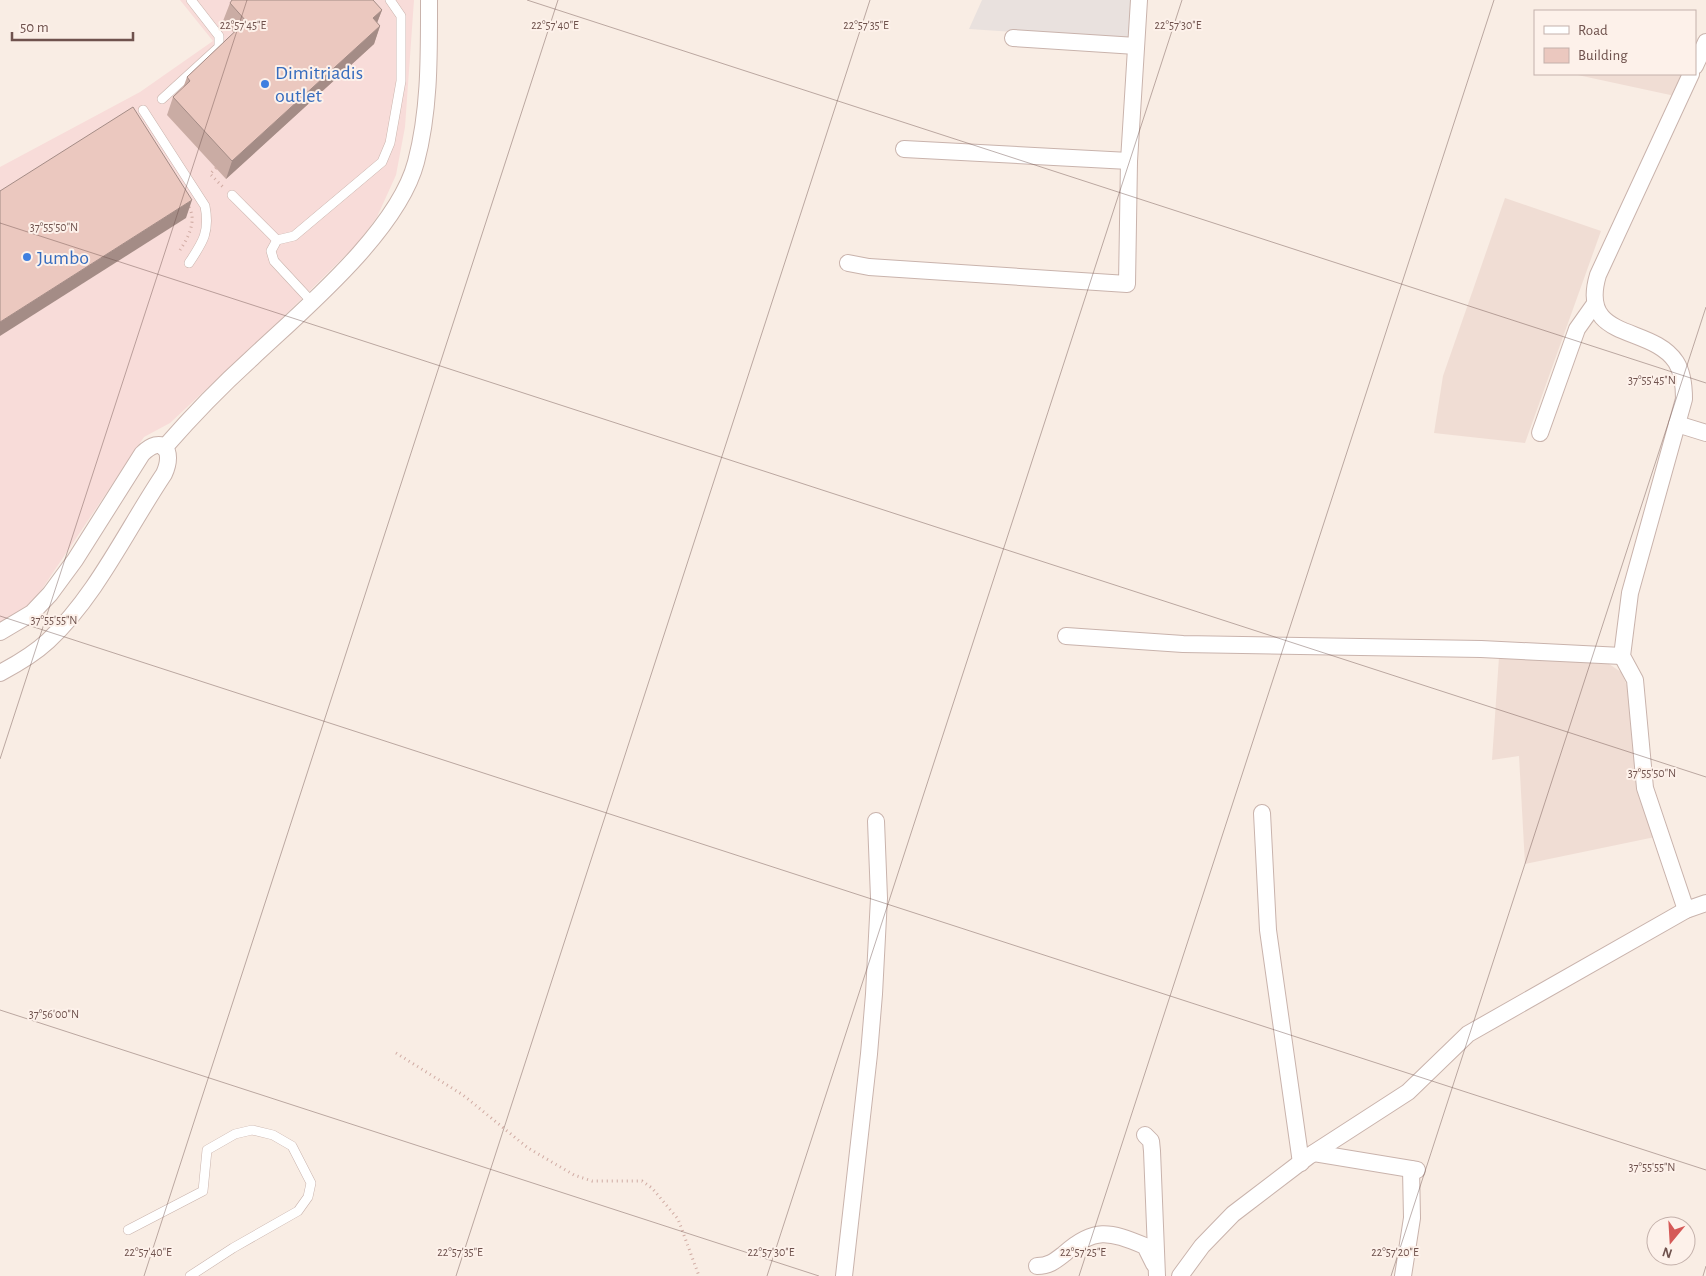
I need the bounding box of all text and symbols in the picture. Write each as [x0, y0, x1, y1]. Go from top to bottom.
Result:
scale bar [12, 10, 134, 42]
legend [1534, 10, 1696, 75]
text: 22°57'45"E [220, 19, 266, 31]
text: 22°57'40"E [531, 19, 579, 31]
text: 22°57'35"E [843, 19, 889, 31]
text: 22°57'30"E [1155, 19, 1202, 31]
text: 50 m [20, 20, 49, 35]
text: Road [1578, 23, 1608, 38]
text: Building [1578, 48, 1628, 63]
place label: Dimitriadis outlet [275, 63, 363, 106]
marker: Dimitriadis outlet [259, 78, 271, 90]
text: 37°55'50"N [30, 221, 78, 233]
place label: Jumbo [37, 248, 89, 268]
marker: Jumbo [21, 251, 33, 263]
text: 37°55'45"N [1628, 374, 1676, 386]
text: 37°55'55"N [30, 614, 78, 626]
text: 37°55'50"N [1628, 767, 1676, 779]
text: 37°56'00"N [29, 1008, 79, 1020]
text: 37°55'55"N [1628, 1161, 1676, 1173]
north arrow [1646, 1216, 1696, 1266]
text: N [1660, 1244, 1674, 1261]
text: 22°57'40"E [124, 1246, 172, 1258]
text: 22°57'35"E [437, 1246, 483, 1258]
text: 22°57'30"E [748, 1246, 795, 1258]
text: 22°57'25"E [1060, 1246, 1106, 1258]
text: 22°57'20"E [1371, 1246, 1419, 1258]

